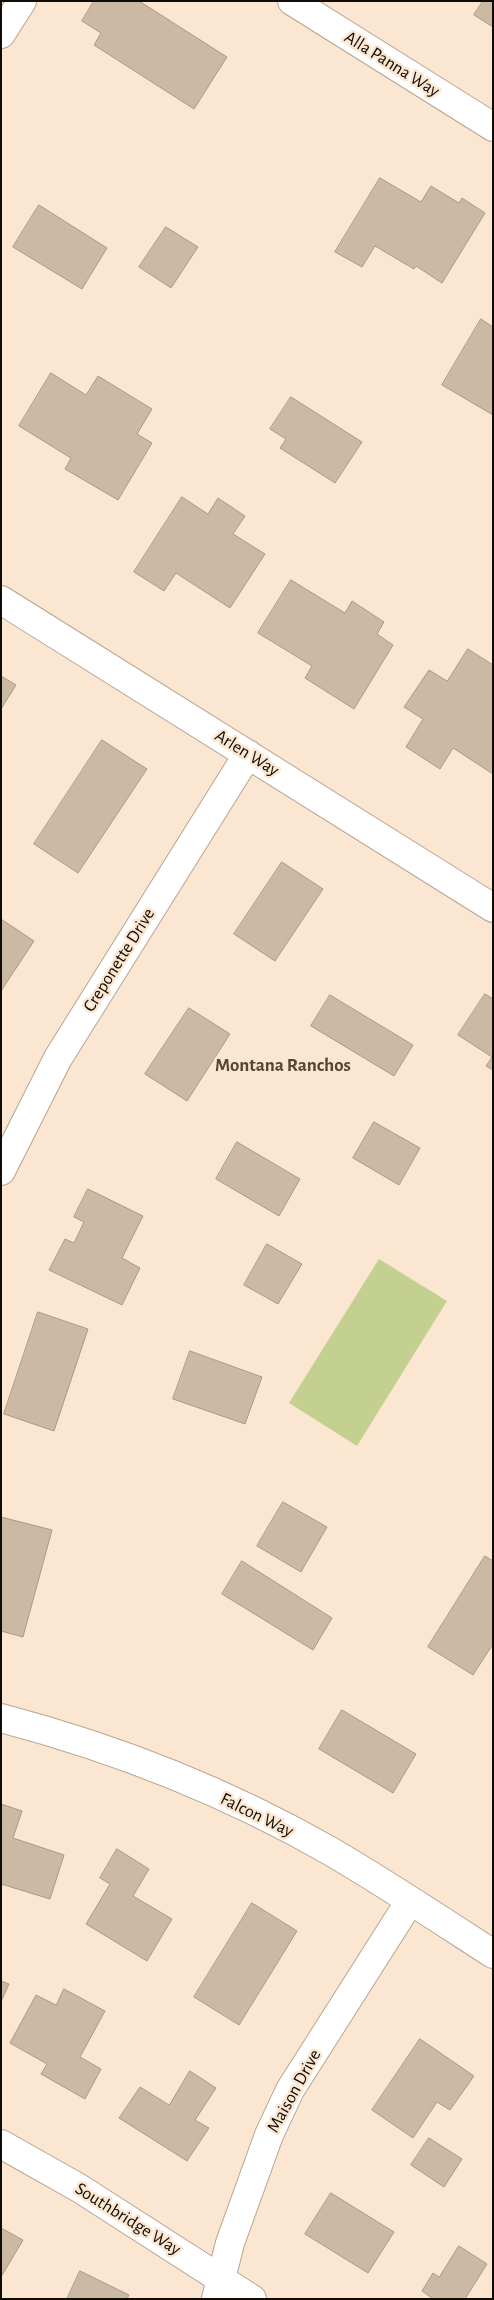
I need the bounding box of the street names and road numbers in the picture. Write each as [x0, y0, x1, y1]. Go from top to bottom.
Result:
street label: Alla Panna Way [340, 26, 444, 102]
street label: Arlen Way [211, 725, 283, 781]
street label: Creponette Drive [78, 904, 160, 1016]
street label: Falcon Way [217, 1788, 297, 1842]
street label: Maison Drive [262, 2046, 326, 2136]
street label: Southbridge Way [71, 2178, 185, 2260]

